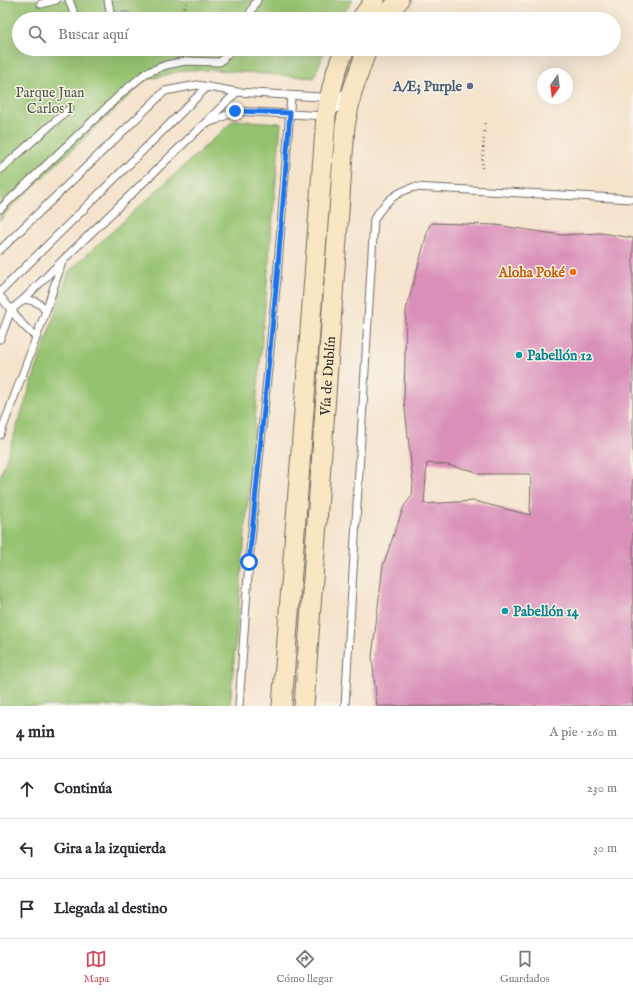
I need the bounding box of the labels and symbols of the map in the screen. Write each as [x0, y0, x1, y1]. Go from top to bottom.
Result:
north arrow [537, 68, 573, 104]
place label: A/E; Purple [392, 78, 463, 96]
marker: A/E; Purple [465, 81, 475, 91]
park label: Parque Juan Carlos I [16, 84, 85, 118]
route end [226, 102, 244, 120]
place label: Aloha Poké [498, 264, 566, 282]
marker: Aloha Poké [568, 267, 578, 277]
street label: Vía de Dublín [316, 335, 340, 417]
place label: Pabellón 12 [527, 347, 593, 365]
marker: Pabellón 12 [514, 350, 524, 360]
route start [240, 553, 258, 571]
place label: Pabellón 14 [513, 603, 580, 621]
marker: Pabellón 14 [500, 606, 510, 616]

